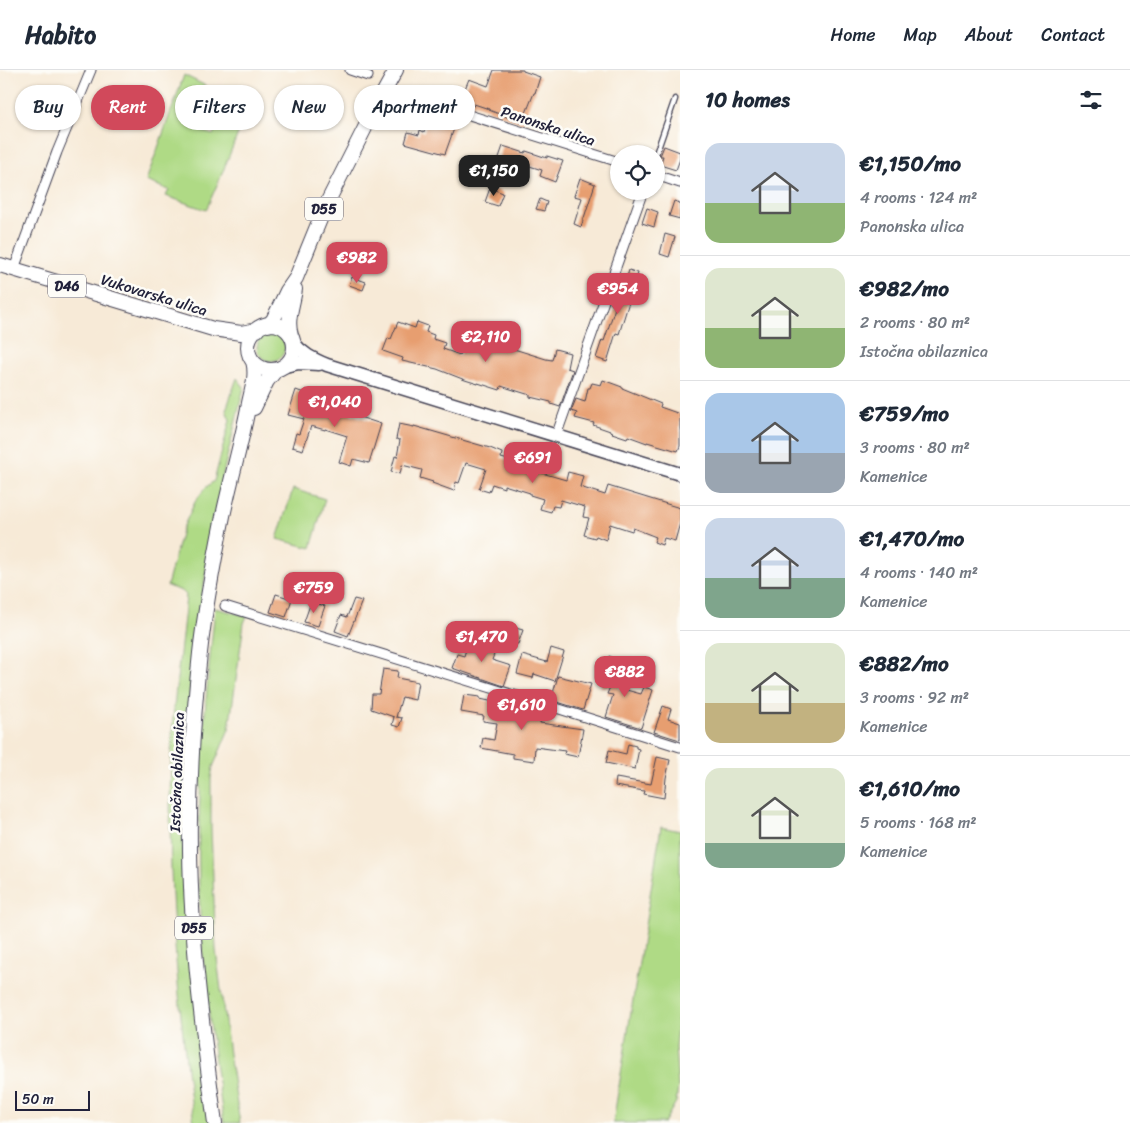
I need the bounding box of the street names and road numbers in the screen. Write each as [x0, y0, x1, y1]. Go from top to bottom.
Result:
street label: Panonska ulica [498, 99, 599, 154]
road number: D55 [305, 198, 343, 220]
street label: Vukovarska ulica [98, 266, 211, 324]
road number: D46 [48, 275, 86, 298]
street label: Istočna obilaznica [162, 711, 192, 833]
road number: D55 [175, 916, 213, 940]

